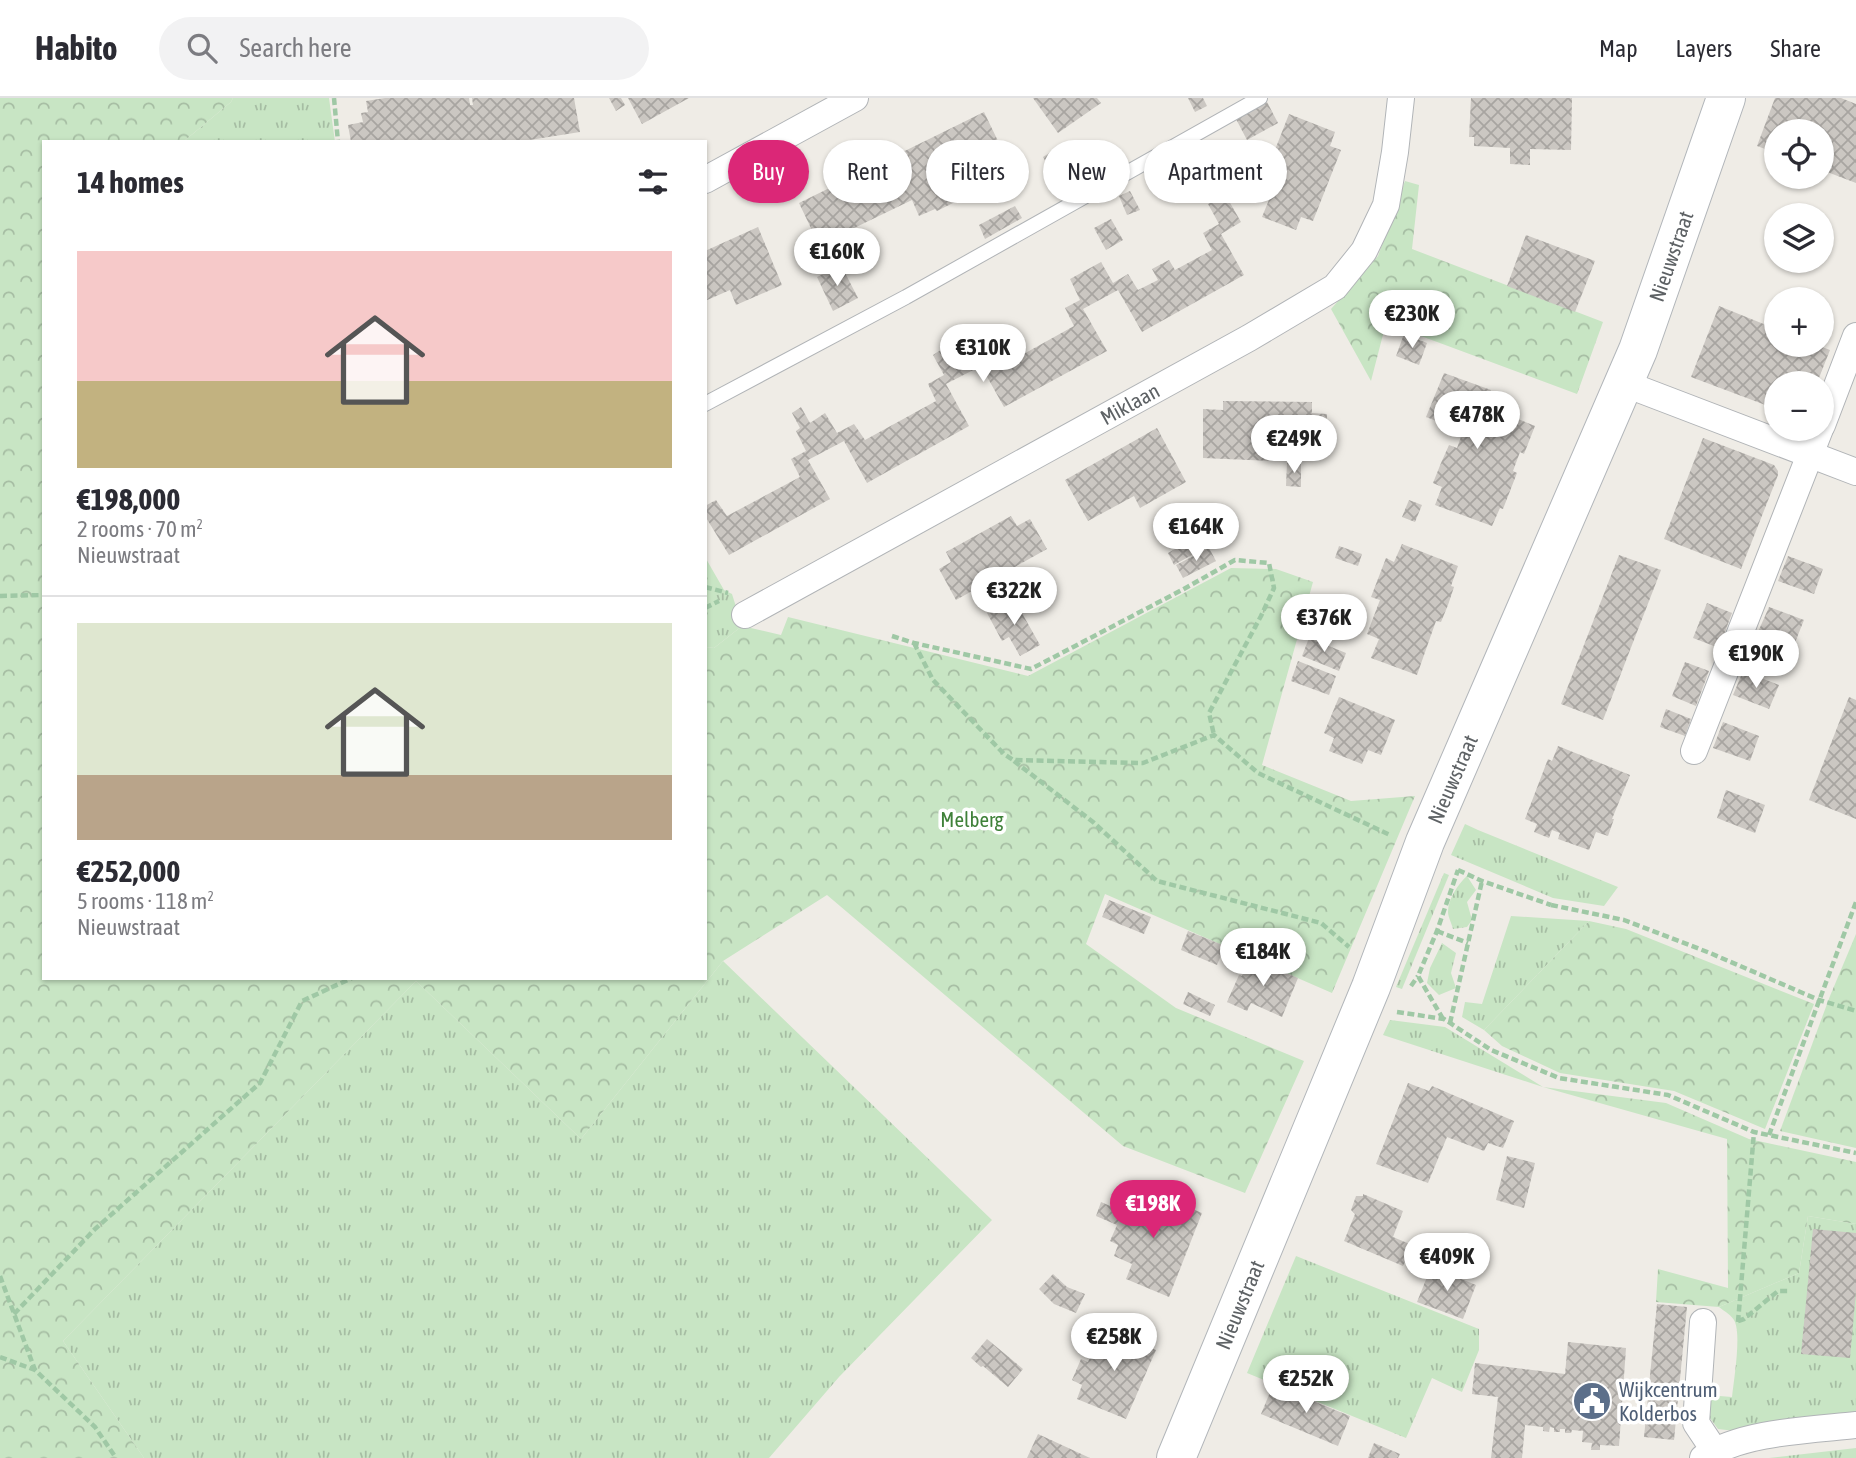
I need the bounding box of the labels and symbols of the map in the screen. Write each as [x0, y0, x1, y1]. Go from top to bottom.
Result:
street label: Nieuwstraat [1644, 208, 1698, 305]
pin: €160K [788, 228, 886, 288]
pin: €230K [1363, 290, 1461, 350]
pin: €310K [934, 324, 1032, 384]
street label: Miklaan [1096, 378, 1163, 429]
pin: €478K [1428, 392, 1526, 451]
pin: €249K [1245, 416, 1343, 475]
pin: €164K [1147, 504, 1245, 563]
pin: €322K [965, 568, 1063, 627]
pin: €376K [1275, 594, 1373, 654]
pin: €190K [1707, 630, 1805, 690]
street label: Nieuwstraat [1422, 731, 1482, 827]
park label: Melberg [940, 807, 1004, 831]
pin: €184K [1214, 928, 1312, 988]
pin: €198K [1104, 1180, 1202, 1240]
pin: €409K [1398, 1234, 1496, 1293]
street label: Nieuwstraat [1210, 1256, 1269, 1353]
pin: €258K [1065, 1314, 1163, 1373]
pin: €252K [1257, 1356, 1355, 1415]
place label: Wijkcentrum Kolderbos [1619, 1377, 1718, 1425]
public building icon: Wijkcentrum Kolderbos [1571, 1380, 1613, 1422]

